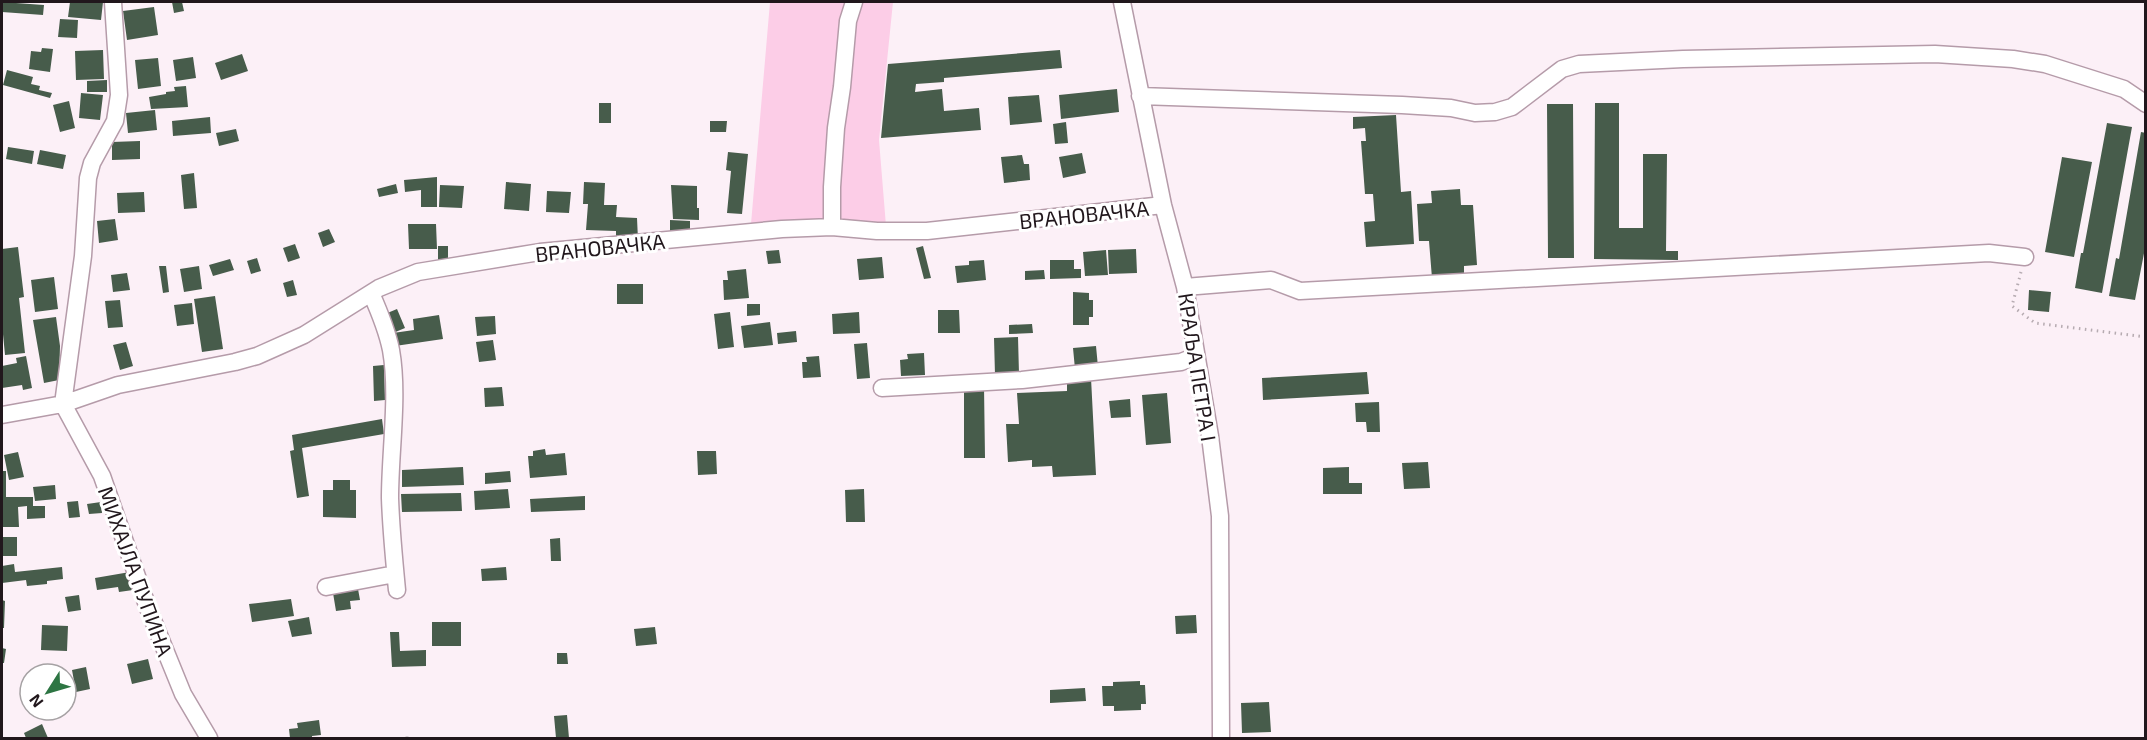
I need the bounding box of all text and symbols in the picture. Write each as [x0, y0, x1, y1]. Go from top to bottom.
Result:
street label: ВРАНОВАЧКА [1018, 195, 1150, 233]
street label: ВРАНОВАЧКА [534, 228, 666, 266]
street label: КРАЉА ПЕТРА I [1174, 291, 1222, 443]
street label: МИХАЈЛА ПУПИНА [94, 483, 178, 659]
north arrow [18, 662, 78, 722]
text: N [25, 691, 47, 712]

